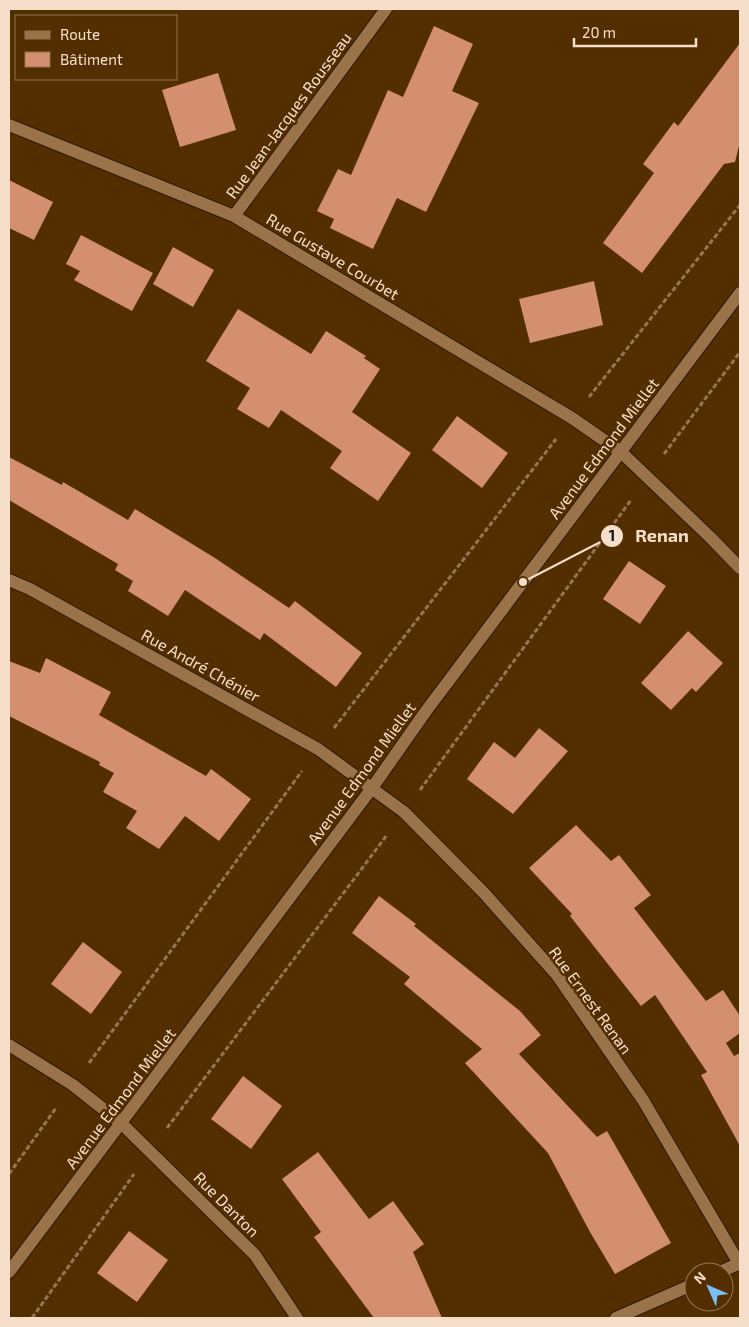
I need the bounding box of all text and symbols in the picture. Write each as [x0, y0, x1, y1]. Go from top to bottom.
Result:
legend [15, 15, 178, 80]
scale bar [574, 15, 696, 47]
text: 20 m [582, 23, 616, 41]
text: Route [60, 25, 100, 43]
street label: Rue Jean-Jacques Rousseau [221, 28, 355, 202]
text: Bâtiment [60, 50, 123, 68]
street label: Rue Gustave Courbet [263, 209, 403, 303]
street label: Avenue Edmond Miellet [544, 374, 662, 522]
callout: Renan [600, 519, 698, 552]
text: Renan [635, 524, 689, 546]
text: 1 [609, 526, 615, 544]
street label: Rue André Chénier [138, 624, 264, 706]
street label: Avenue Edmond Miellet [303, 698, 419, 848]
street label: Rue Ernest Renan [546, 943, 636, 1057]
street label: Avenue Edmond Miellet [61, 1024, 179, 1172]
street label: Rue Danton [190, 1167, 264, 1241]
north arrow [684, 1262, 734, 1312]
text: N [690, 1268, 709, 1287]

